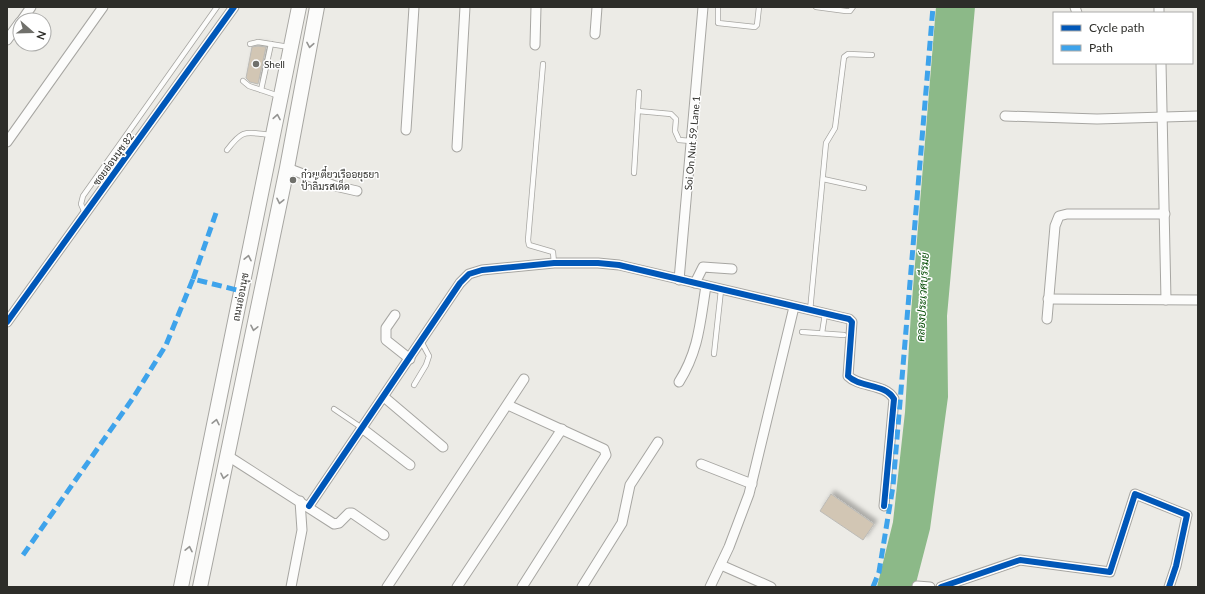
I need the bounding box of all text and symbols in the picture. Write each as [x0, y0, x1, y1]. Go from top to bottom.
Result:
north arrow [12, 12, 52, 52]
legend [1053, 12, 1193, 64]
text: Cycle path [1089, 20, 1144, 35]
text: N [34, 29, 49, 42]
text: Path [1089, 40, 1113, 55]
one-way arrow [306, 42, 315, 48]
place label: Shell [264, 58, 285, 70]
marker: Shell [251, 59, 261, 69]
street label: Soi On Nut 59 Lane 1 [682, 95, 702, 191]
one-way arrow [273, 114, 281, 120]
street label: ซอยอ่อนนุช 82 [90, 130, 138, 189]
place label: ก๋วยเตี๋ยวเรืออยุธยา ป้าลิ้มรสเด็ด [301, 165, 379, 192]
marker: ก๋วยเตี๋ยวเรืออยุธยา ป้าลิ้มรสเด็ด [288, 175, 298, 185]
one-way arrow [277, 197, 285, 204]
water label: คลองประเวศบุรีรมย์ [912, 250, 934, 342]
one-way arrow [244, 255, 252, 261]
street label: ถนนอ่อนนุช [229, 272, 253, 323]
one-way arrow [251, 325, 259, 331]
one-way arrow [211, 418, 219, 425]
one-way arrow [220, 473, 228, 479]
one-way arrow [185, 546, 193, 552]

